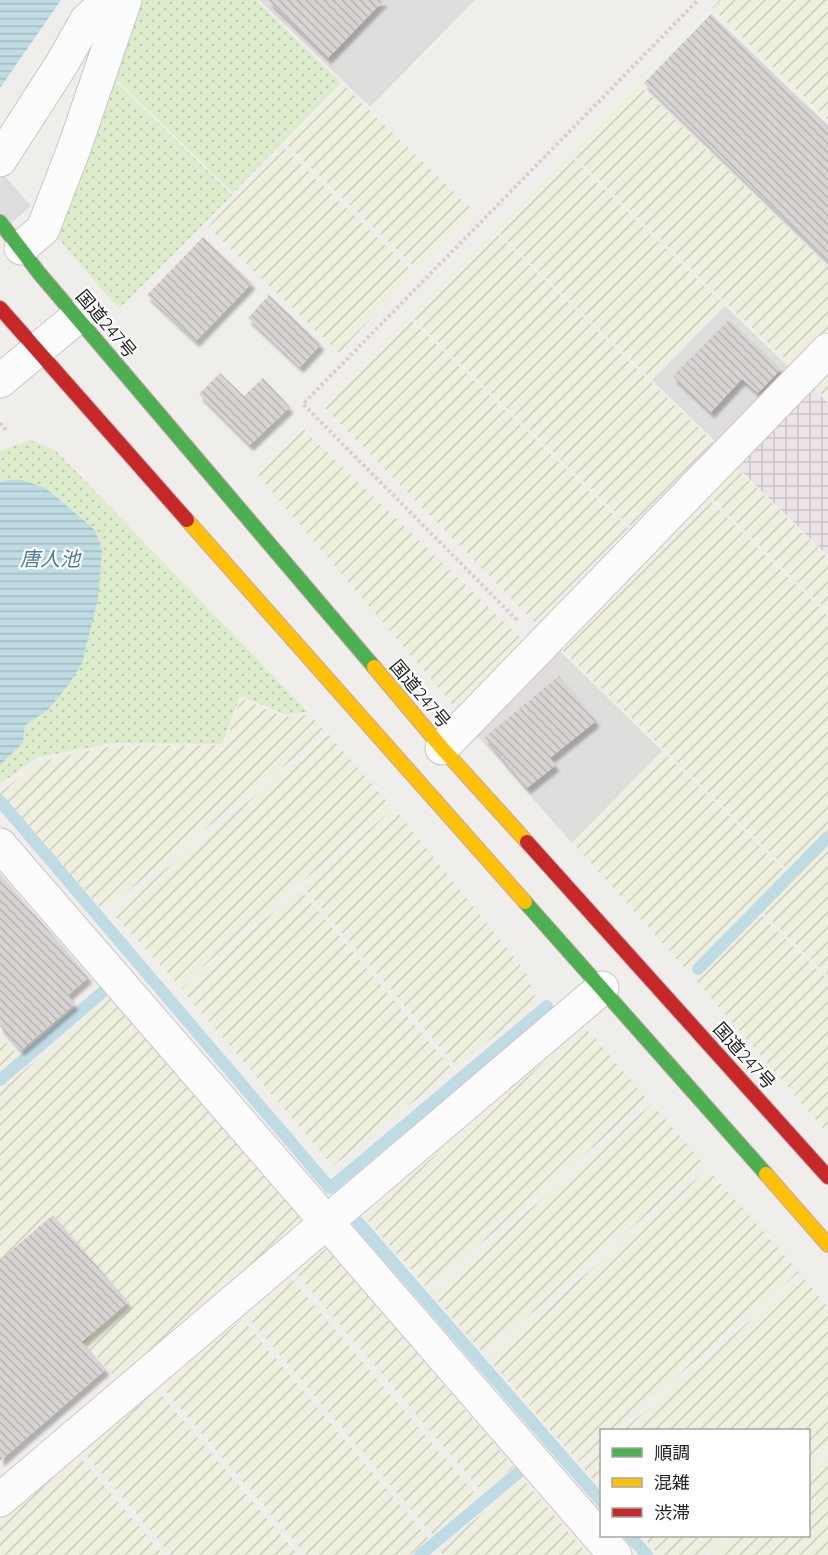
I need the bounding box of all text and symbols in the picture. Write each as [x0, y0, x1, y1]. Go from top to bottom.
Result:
street label: 国道247号 [71, 285, 142, 362]
water label: 唐人池 [20, 546, 82, 571]
street label: 国道247号 [385, 655, 456, 732]
street label: 国道247号 [708, 1018, 780, 1094]
legend [600, 1429, 810, 1537]
text: 順調 [654, 1441, 690, 1464]
text: 混雑 [654, 1471, 690, 1494]
text: 渋滞 [654, 1501, 690, 1524]

